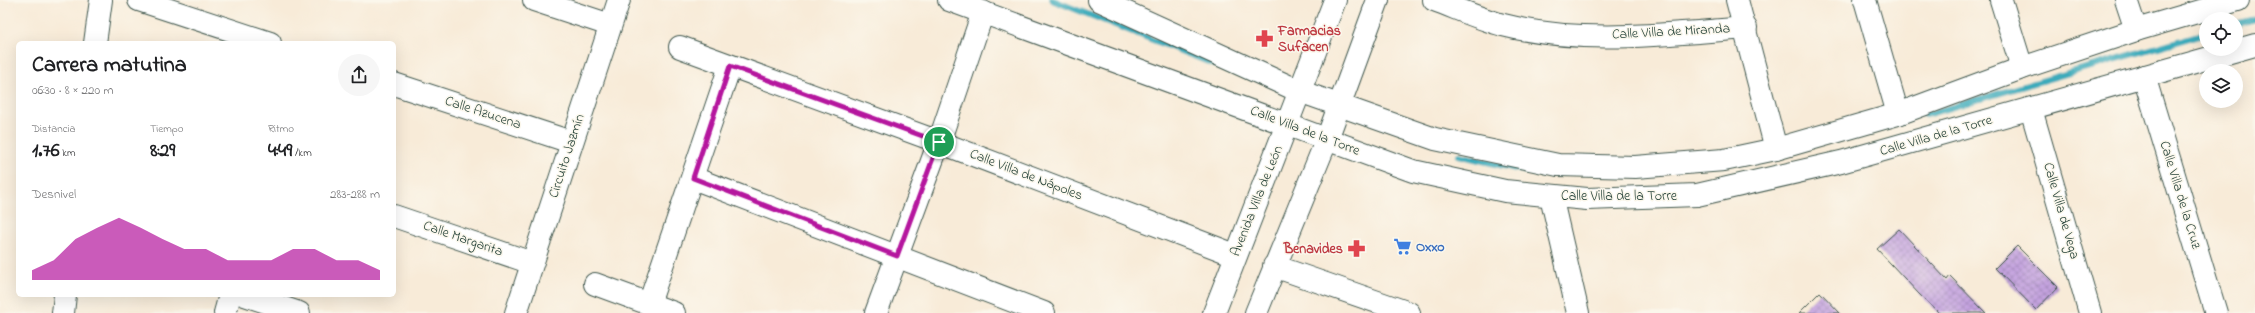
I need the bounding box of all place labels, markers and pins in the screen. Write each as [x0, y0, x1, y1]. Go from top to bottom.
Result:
place label: Farmacias Sufacen [1277, 21, 1341, 58]
pharmacy icon: Farmacias Sufacen [1255, 29, 1275, 49]
pin [922, 125, 956, 159]
supermarket icon: Oxxo [1393, 237, 1413, 257]
place label: Oxxo [1416, 237, 1445, 258]
place label: Benavides [1283, 239, 1343, 260]
pharmacy icon: Benavides [1346, 239, 1366, 259]

